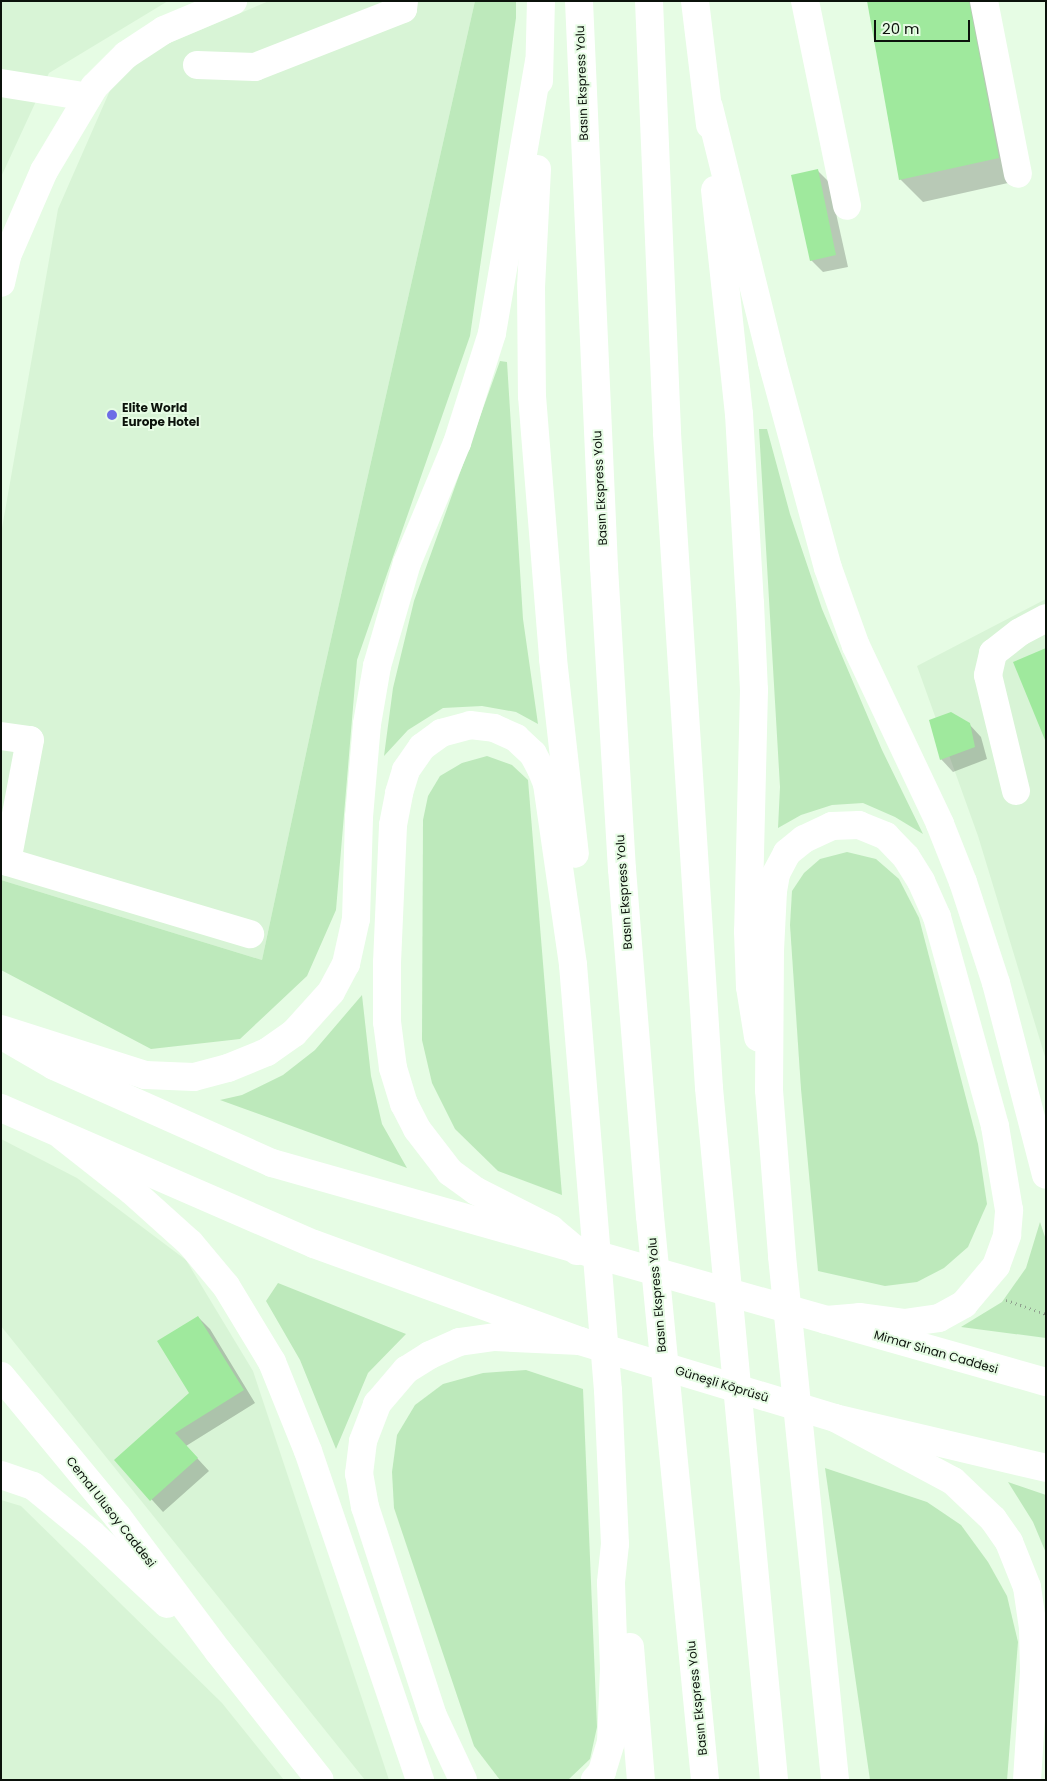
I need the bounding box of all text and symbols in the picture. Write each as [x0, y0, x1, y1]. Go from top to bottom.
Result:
scale bar [877, 10, 973, 42]
text: 20 m [882, 18, 920, 39]
street label: Basın Ekspress Yolu [573, 25, 591, 141]
place label: Elite World Europe Hotel [122, 401, 200, 429]
marker: Elite World Europe Hotel [106, 409, 118, 421]
street label: Basın Ekspress Yolu [590, 430, 610, 546]
street label: Basın Ekspress Yolu [613, 834, 635, 950]
street label: Basın Ekspress Yolu [645, 1237, 669, 1353]
street label: Mimar Sinan Caddesi [872, 1327, 1000, 1377]
street label: Güneşli Köprüsü [674, 1363, 770, 1405]
street label: Cemal Ulusoy Caddesi [63, 1454, 159, 1570]
street label: Basın Ekspress Yolu [684, 1640, 710, 1756]

